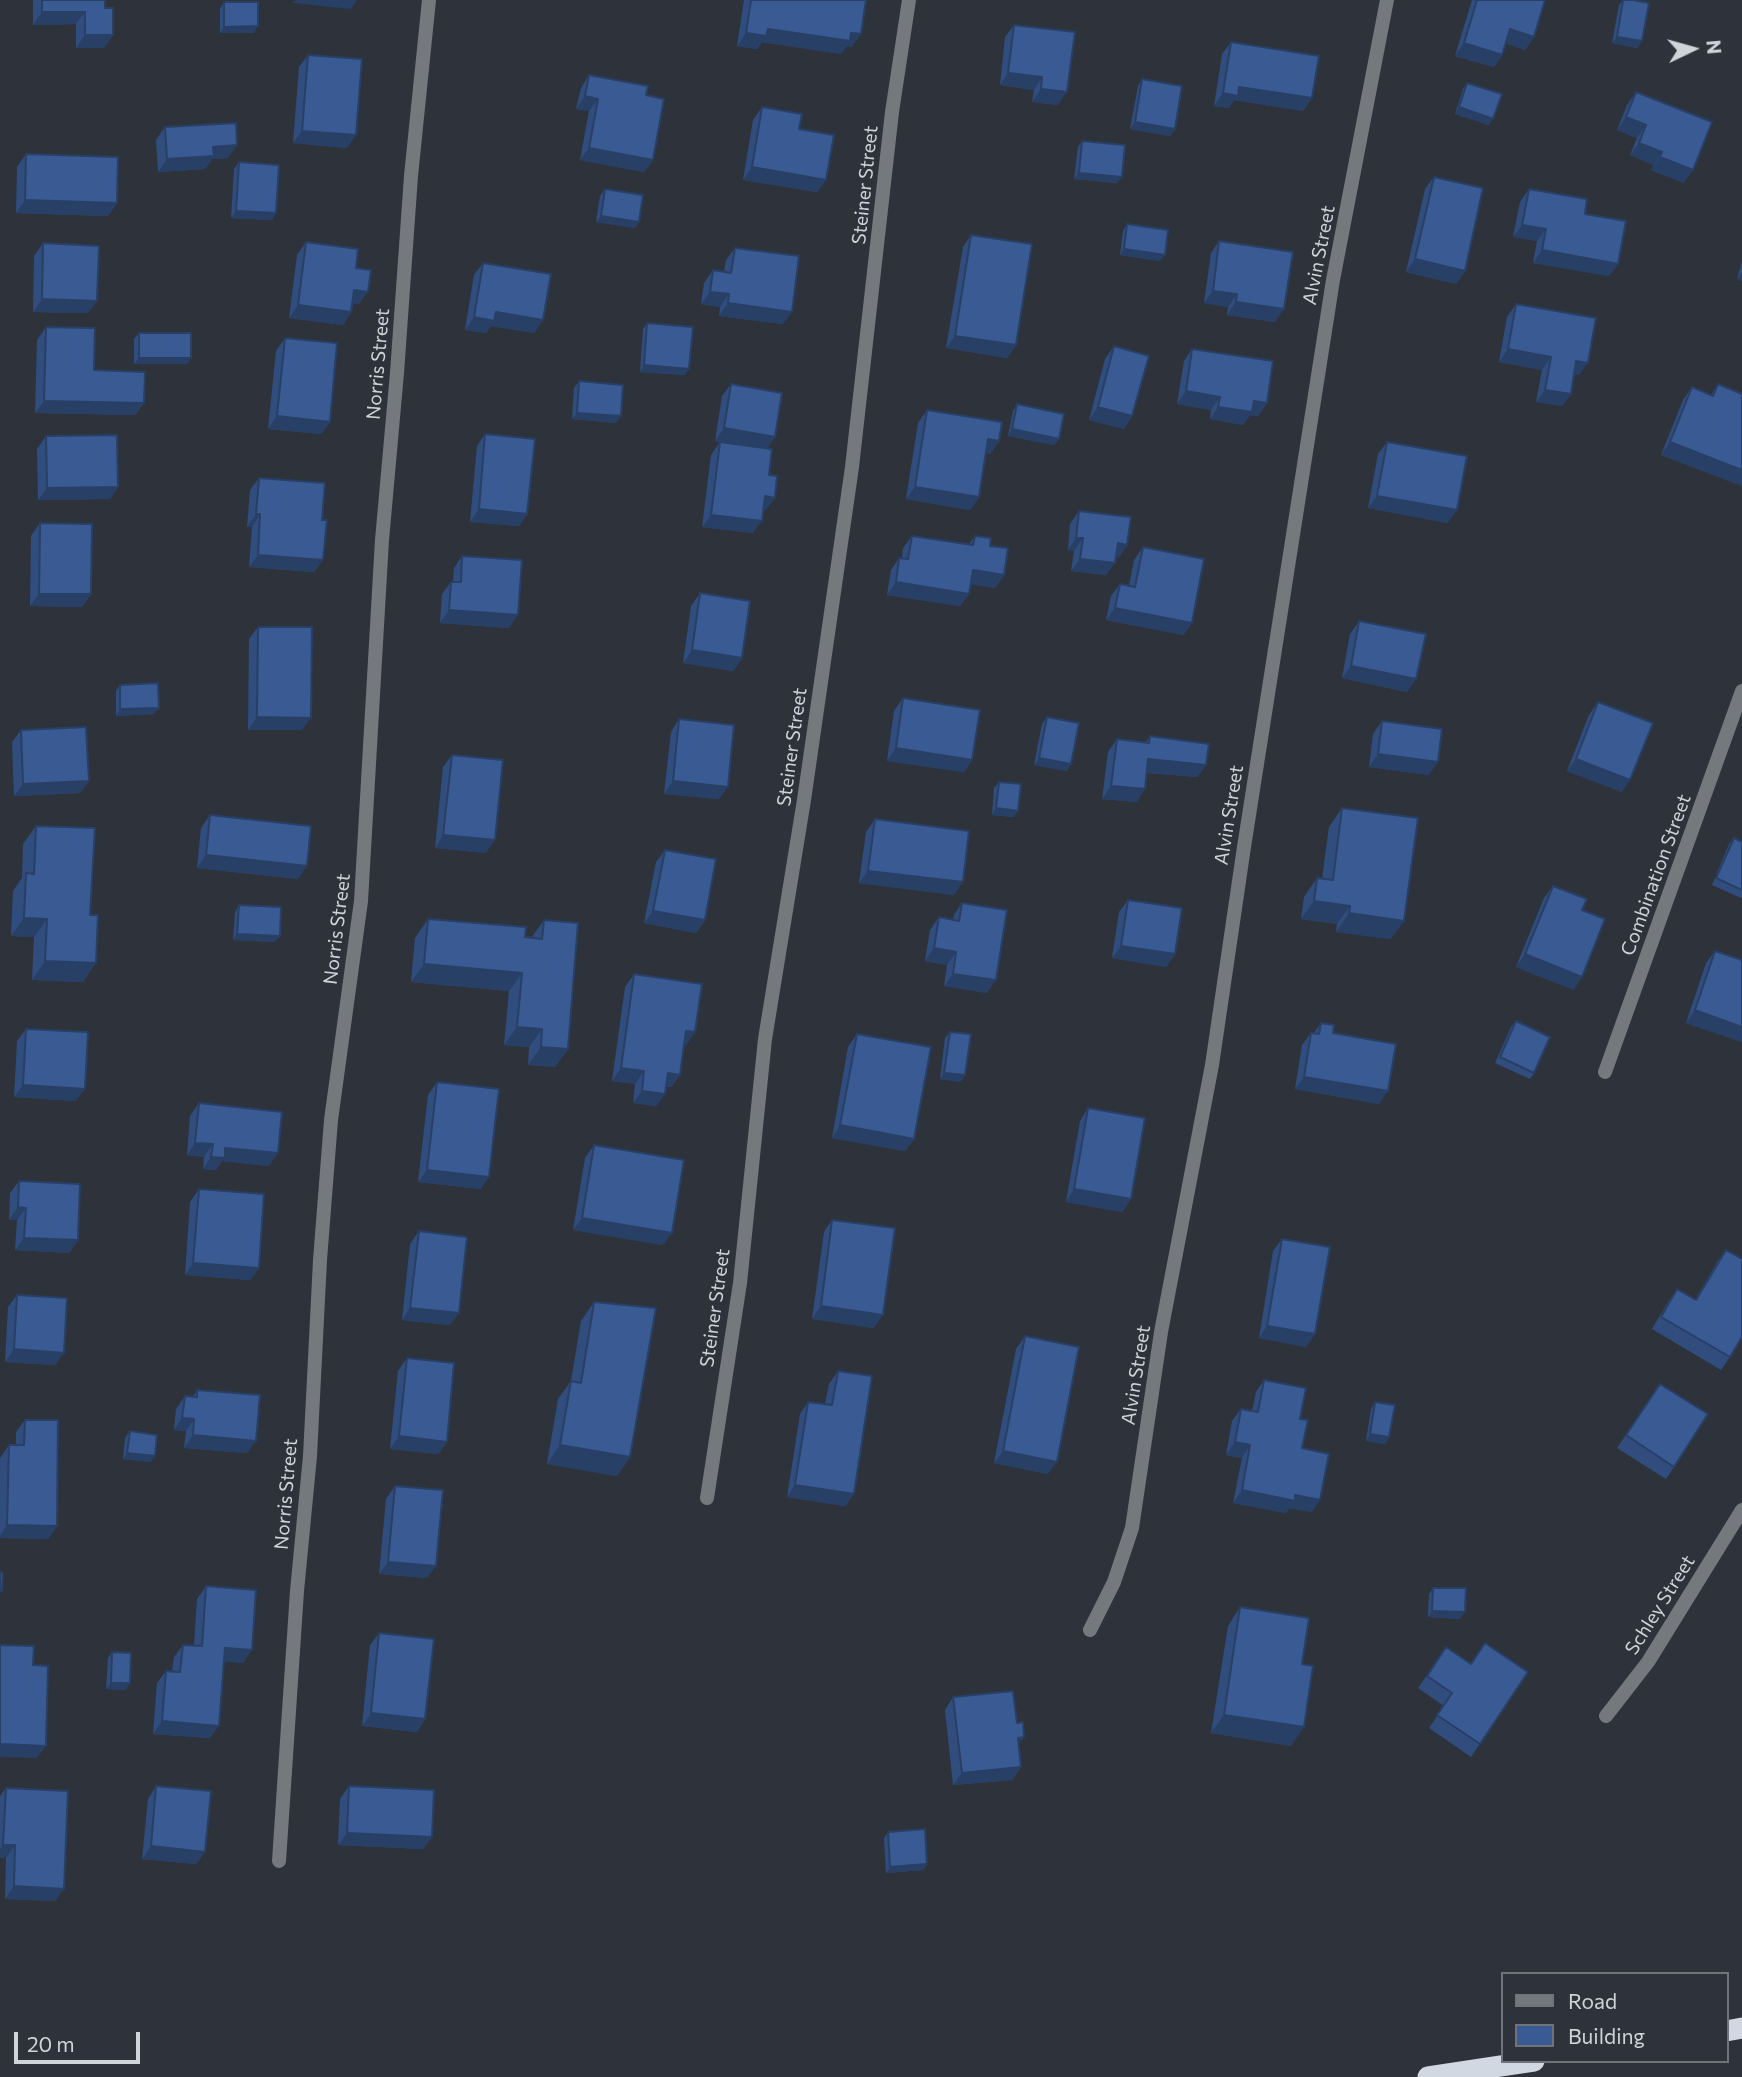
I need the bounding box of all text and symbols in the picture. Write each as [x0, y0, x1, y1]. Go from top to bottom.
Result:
north arrow [1658, 14, 1728, 84]
text: N [1702, 39, 1726, 55]
street label: Steiner Street [847, 124, 883, 246]
street label: Alvin Street [1298, 203, 1340, 307]
street label: Norris Street [362, 307, 394, 421]
street label: Steiner Street [772, 686, 812, 808]
street label: Alvin Street [1210, 763, 1248, 867]
street label: Combination Street [1616, 791, 1696, 959]
street label: Norris Street [319, 872, 355, 986]
street label: Steiner Street [695, 1247, 735, 1369]
street label: Alvin Street [1117, 1323, 1155, 1427]
street label: Norris Street [270, 1437, 302, 1551]
street label: Schley Street [1620, 1551, 1700, 1659]
legend [1500, 1972, 1728, 2063]
text: Road [1568, 1988, 1617, 2013]
scale bar [18, 2018, 144, 2062]
text: Building [1568, 2023, 1645, 2048]
text: 20 m [27, 2031, 75, 2056]

